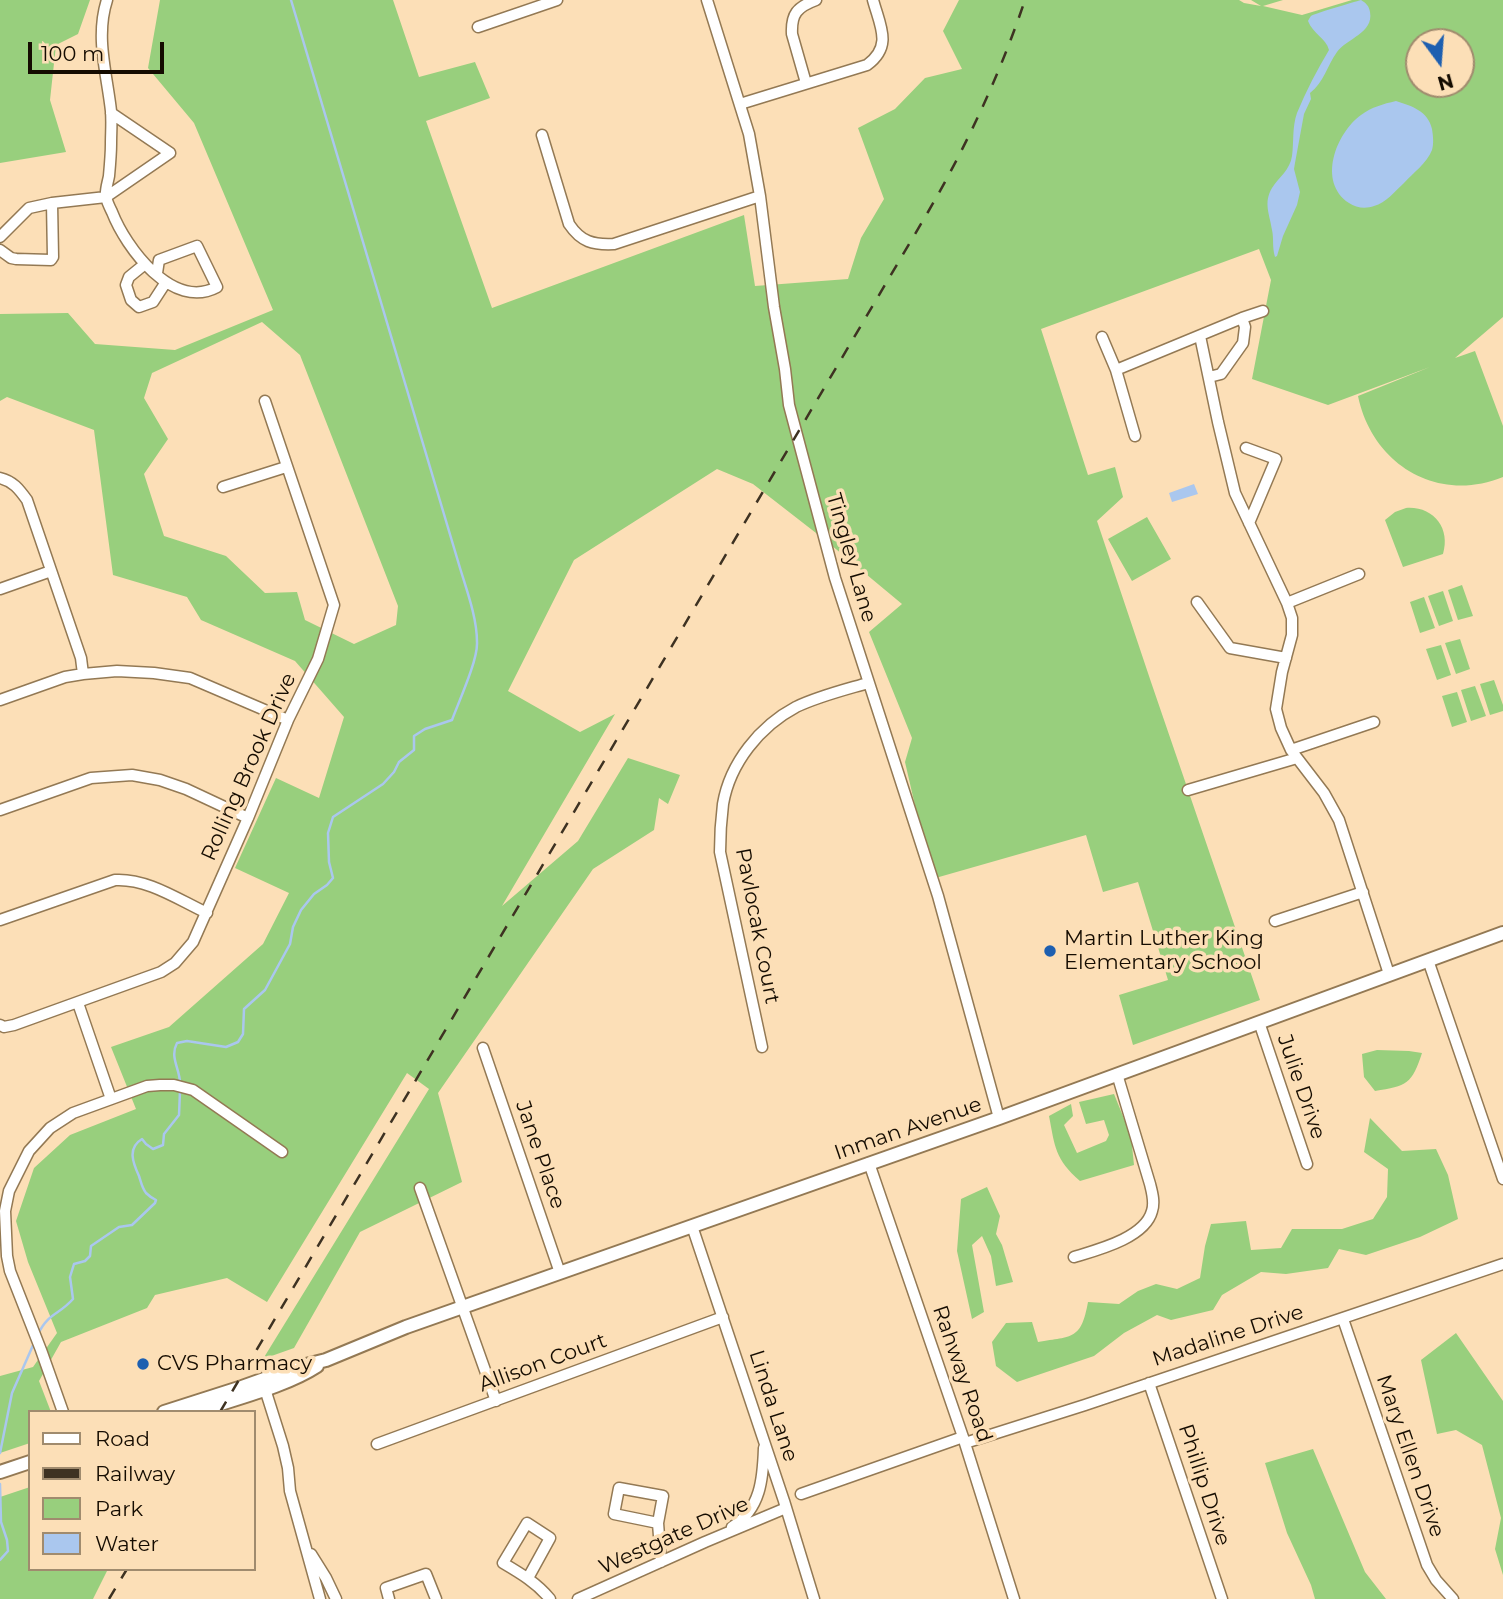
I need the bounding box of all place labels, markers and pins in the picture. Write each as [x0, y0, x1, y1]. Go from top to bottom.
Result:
place label: Martin Luther King Elementary School [1064, 926, 1264, 976]
marker: Martin Luther King Elementary School [1042, 943, 1058, 959]
place label: CVS Pharmacy [157, 1351, 312, 1377]
marker: CVS Pharmacy [135, 1356, 151, 1372]

